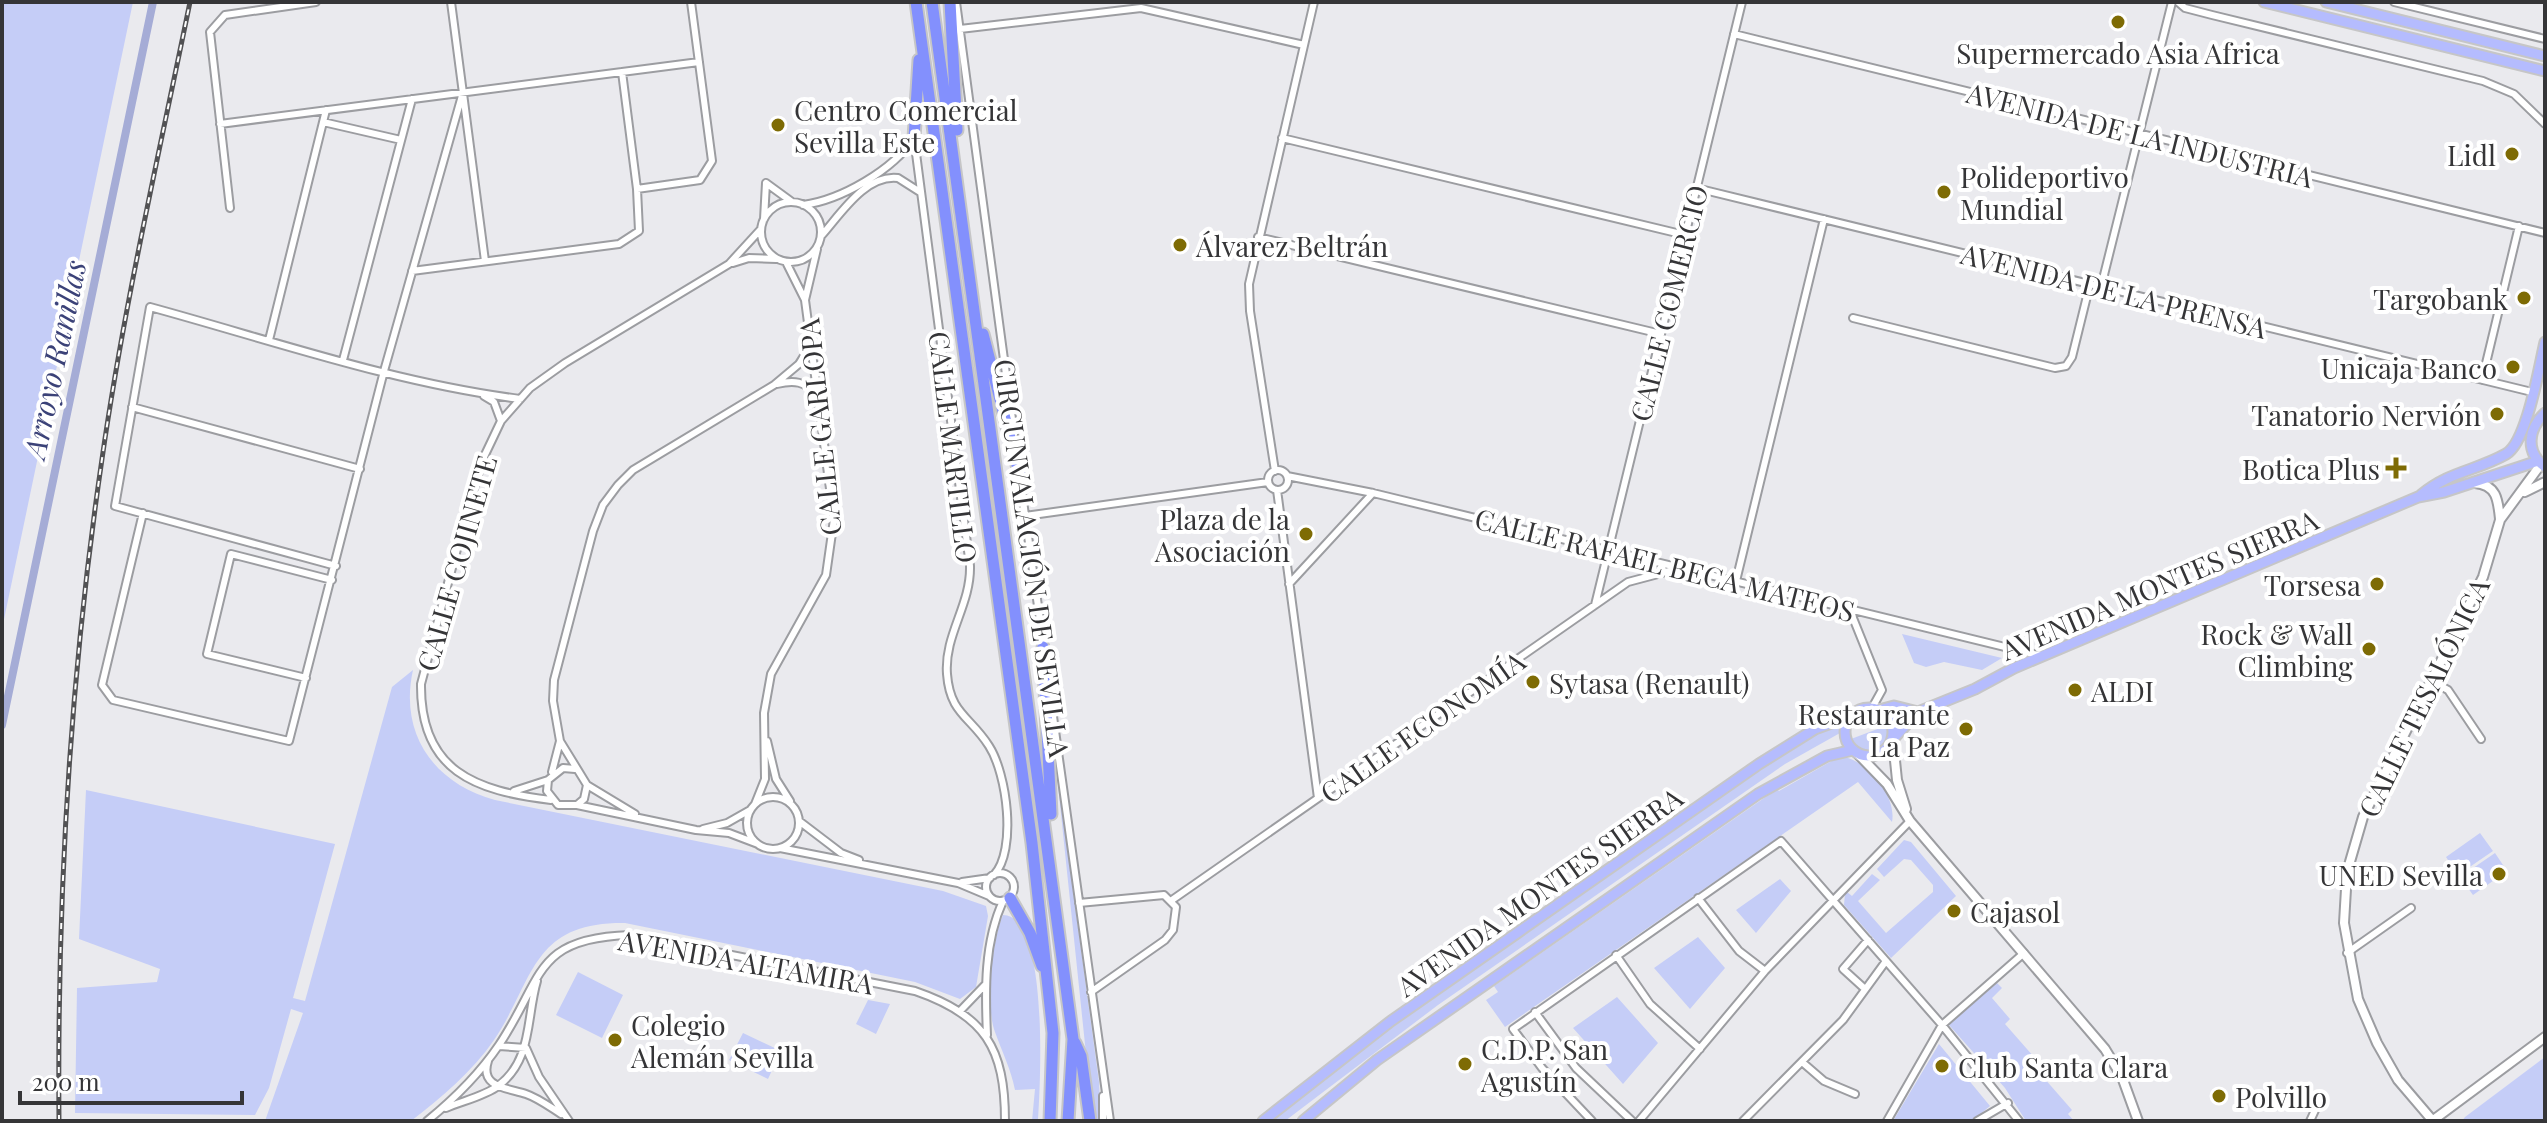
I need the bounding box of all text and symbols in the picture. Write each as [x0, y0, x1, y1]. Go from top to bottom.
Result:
marker: Supermercado Asia Africa [2109, 13, 2127, 31]
place label: Supermercado Asia Africa [1956, 34, 2280, 71]
street label: AVENIDA DE LA INDUSTRIA [1962, 73, 2317, 195]
place label: Centro Comercial Sevilla Este [794, 91, 1018, 160]
marker: Centro Comercial Sevilla Este [769, 116, 787, 134]
place label: Lidl [2447, 136, 2496, 173]
marker: Lidl [2503, 145, 2521, 163]
place label: Polideportivo Mundial [1960, 158, 2129, 227]
street label: CALLE COMERCIO [1621, 181, 1715, 425]
marker: Polideportivo Mundial [1935, 183, 1953, 201]
place label: Álvarez Beltrán [1195, 227, 1388, 264]
street label: AVENIDA DE LA PRENSA [1956, 234, 2271, 346]
marker: Álvarez Beltrán [1171, 236, 1189, 254]
water label: Arroyo Ranillas [13, 256, 95, 465]
place label: Targobank [2373, 280, 2509, 317]
marker: Targobank [2515, 289, 2533, 307]
street label: CALLE GARLOPA [789, 316, 849, 537]
street label: CALLE MARTILLO [921, 329, 987, 565]
place label: Unicaja Banco [2321, 349, 2497, 386]
street label: CIRCUNVALACIÓN DE SEVILLA [987, 357, 1079, 760]
marker: Unicaja Banco [2504, 358, 2522, 376]
place label: Tanatorio Nervión [2251, 396, 2481, 433]
marker: Tanatorio Nervión [2488, 405, 2506, 423]
place label: Botica Plus [2242, 450, 2380, 487]
street label: CALLE COJINETE [407, 451, 505, 675]
marker: Botica Plus [2387, 459, 2405, 477]
street label: CALLE RAFAEL BECA MATEOS [1471, 499, 1859, 629]
place label: Plaza de la Asociación [1154, 500, 1290, 569]
street label: AVENIDA MONTES SIERRA [1994, 500, 2324, 668]
marker: Plaza de la Asociación [1297, 525, 1315, 543]
place label: Torsesa [2264, 566, 2361, 603]
street label: CALLE TESALÓNICA [2349, 571, 2497, 823]
marker: Torsesa [2368, 575, 2386, 593]
place label: Rock & Wall Climbing [2200, 615, 2353, 684]
marker: Rock & Wall Climbing [2360, 640, 2378, 658]
street label: CALLE ECONOMÍA [1312, 641, 1532, 810]
place label: Sytasa (Renault) [1549, 664, 1749, 701]
place label: ALDI [2090, 672, 2154, 709]
marker: Sytasa (Renault) [1524, 673, 1542, 691]
marker: ALDI [2066, 681, 2084, 699]
place label: Restaurante La Paz [1798, 695, 1950, 764]
marker: Restaurante La Paz [1957, 720, 1975, 738]
street label: AVENIDA MONTES SIERRA [1388, 778, 1690, 1005]
place label: UNED Sevilla [2319, 856, 2483, 893]
marker: UNED Sevilla [2490, 865, 2508, 883]
place label: Cajasol [1970, 893, 2060, 930]
marker: Cajasol [1945, 902, 1963, 920]
street label: AVENIDA ALTAMIRA [615, 920, 877, 1002]
place label: Colegio Alemán Sevilla [630, 1006, 814, 1075]
place label: C.D.P. San Agustín [1480, 1030, 1609, 1099]
marker: Colegio Alemán Sevilla [606, 1031, 624, 1049]
place label: Club Santa Clara [1958, 1048, 2168, 1085]
scale bar [20, 1055, 242, 1105]
marker: C.D.P. San Agustín [1456, 1055, 1474, 1073]
marker: Club Santa Clara [1933, 1057, 1951, 1075]
text: 200 m [32, 1065, 100, 1097]
place label: Polvillo [2235, 1078, 2327, 1115]
marker: Polvillo [2210, 1087, 2228, 1105]

